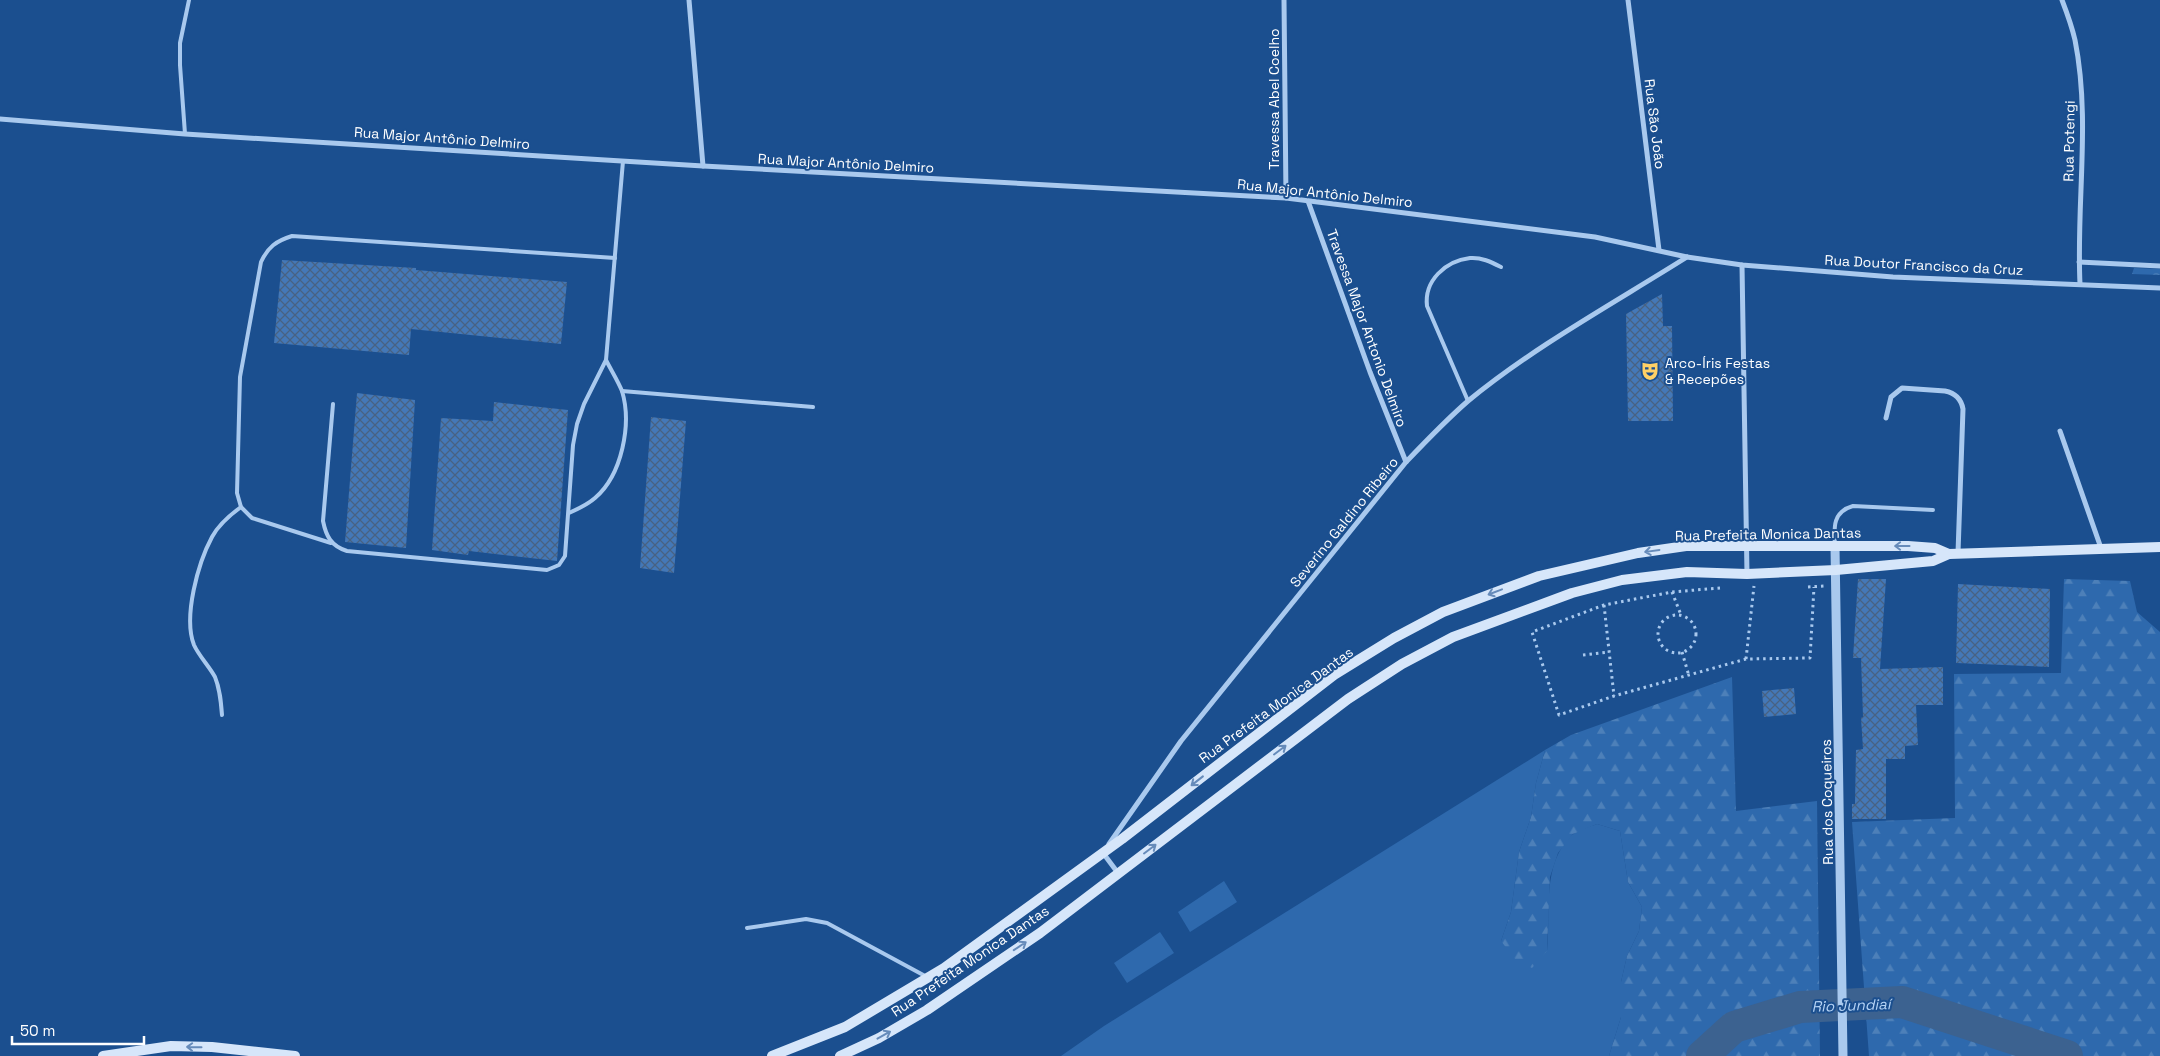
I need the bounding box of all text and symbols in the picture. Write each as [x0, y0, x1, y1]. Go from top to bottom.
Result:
street label: Travessa Abel Coelho [1265, 28, 1283, 170]
street label: Rua São João [1641, 78, 1669, 170]
street label: Rua Potengi [2059, 100, 2079, 182]
street label: Rua Major Antônio Delmiro [353, 123, 531, 153]
street label: Rua Major Antônio Delmiro [757, 149, 935, 177]
street label: Rua Major Antônio Delmiro [1236, 175, 1414, 211]
street label: Travessa Major Antonio Delmiro [1323, 227, 1411, 429]
street label: Rua Doutor Francisco da Cruz [1824, 251, 2024, 279]
place label: Arco-Íris Festas & Recepões [1665, 354, 1770, 388]
theatre icon: Arco-Íris Festas & Recepões [1639, 360, 1661, 382]
street label: Severino Galdino Ribeiro [1286, 453, 1402, 591]
street label: Rua Prefeita Monica Dantas [1675, 523, 1861, 545]
one-way arrow [1894, 541, 1910, 551]
one-way arrow [1644, 546, 1660, 556]
one-way arrow [1488, 588, 1503, 597]
street label: Rua Prefeita Monica Dantas [1195, 643, 1357, 767]
street label: Rua dos Coqueiros [1817, 739, 1837, 865]
one-way arrow [1273, 745, 1286, 756]
one-way arrow [1190, 775, 1203, 786]
one-way arrow [1143, 844, 1157, 854]
street label: Rua Prefeita Monica Dantas [888, 901, 1052, 1021]
one-way arrow [1013, 941, 1027, 951]
water label: Rio Jundiaí [1811, 994, 1894, 1016]
scale bar [12, 1014, 145, 1046]
text: 50 m [20, 1021, 55, 1040]
one-way arrow [876, 1030, 891, 1039]
one-way arrow [186, 1042, 202, 1052]

